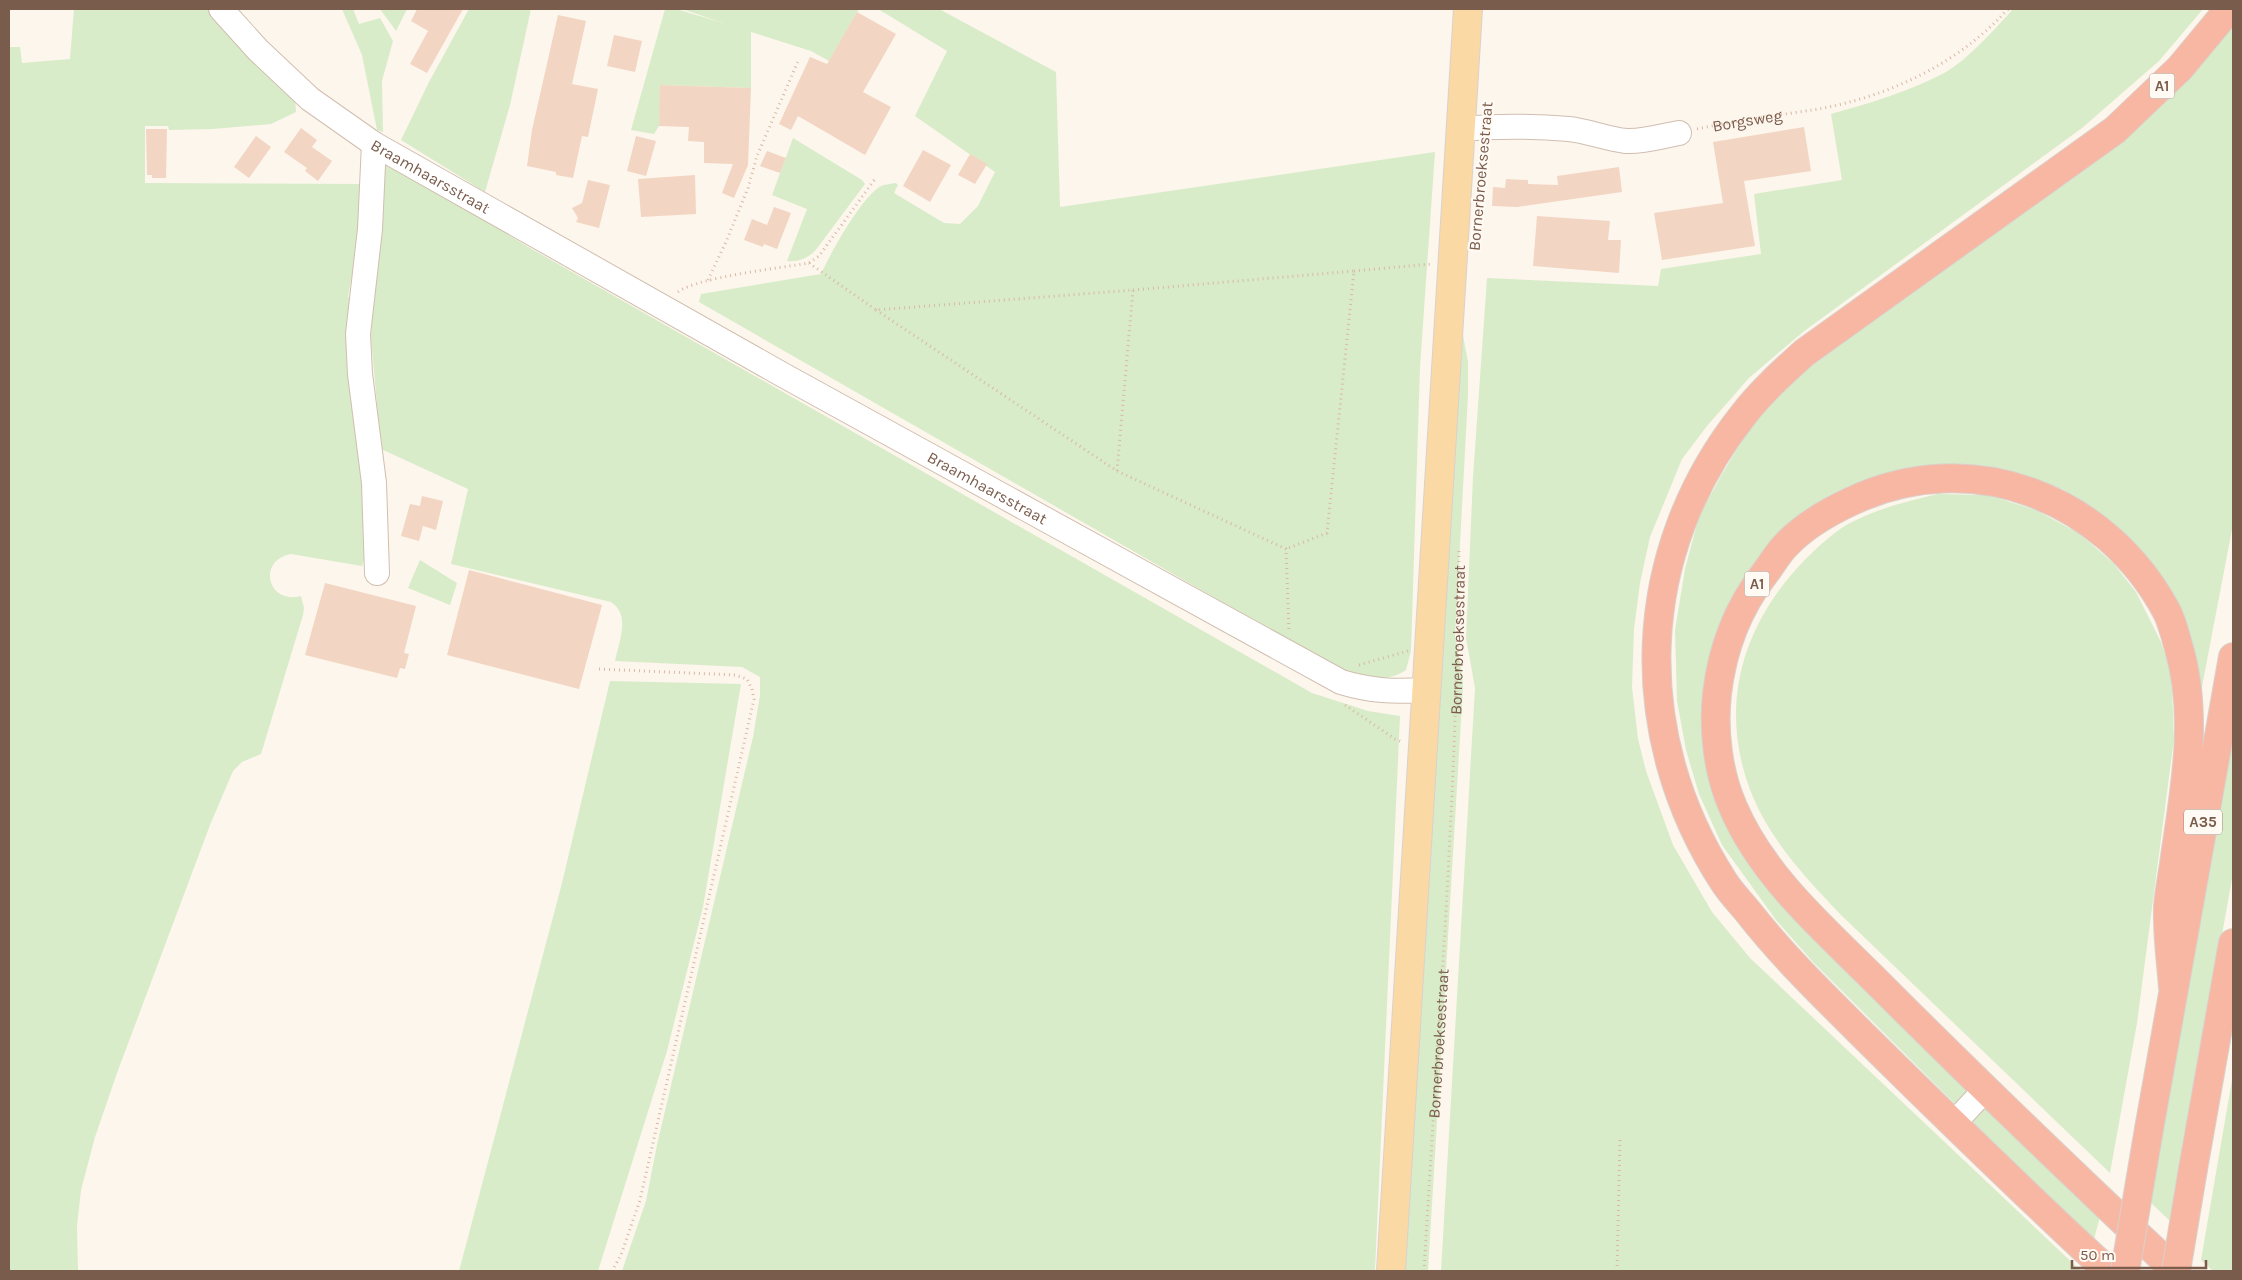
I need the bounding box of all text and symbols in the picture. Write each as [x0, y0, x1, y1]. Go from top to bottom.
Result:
road number: A1 [2150, 74, 2174, 98]
street label: Bornerbroeksestraat [1465, 101, 1496, 252]
street label: Borgsweg [1711, 106, 1784, 136]
street label: Braamhaarsstraat [368, 135, 493, 218]
street label: Braamhaarsstraat [924, 447, 1050, 528]
street label: Bornerbroeksestraat [1446, 565, 1469, 715]
road number: A1 [1744, 572, 1770, 596]
road number: A35 [2184, 810, 2222, 834]
street label: Bornerbroeksestraat [1424, 968, 1453, 1119]
scale bar [2072, 1238, 2206, 1270]
text: 50 m [2080, 1246, 2115, 1264]

